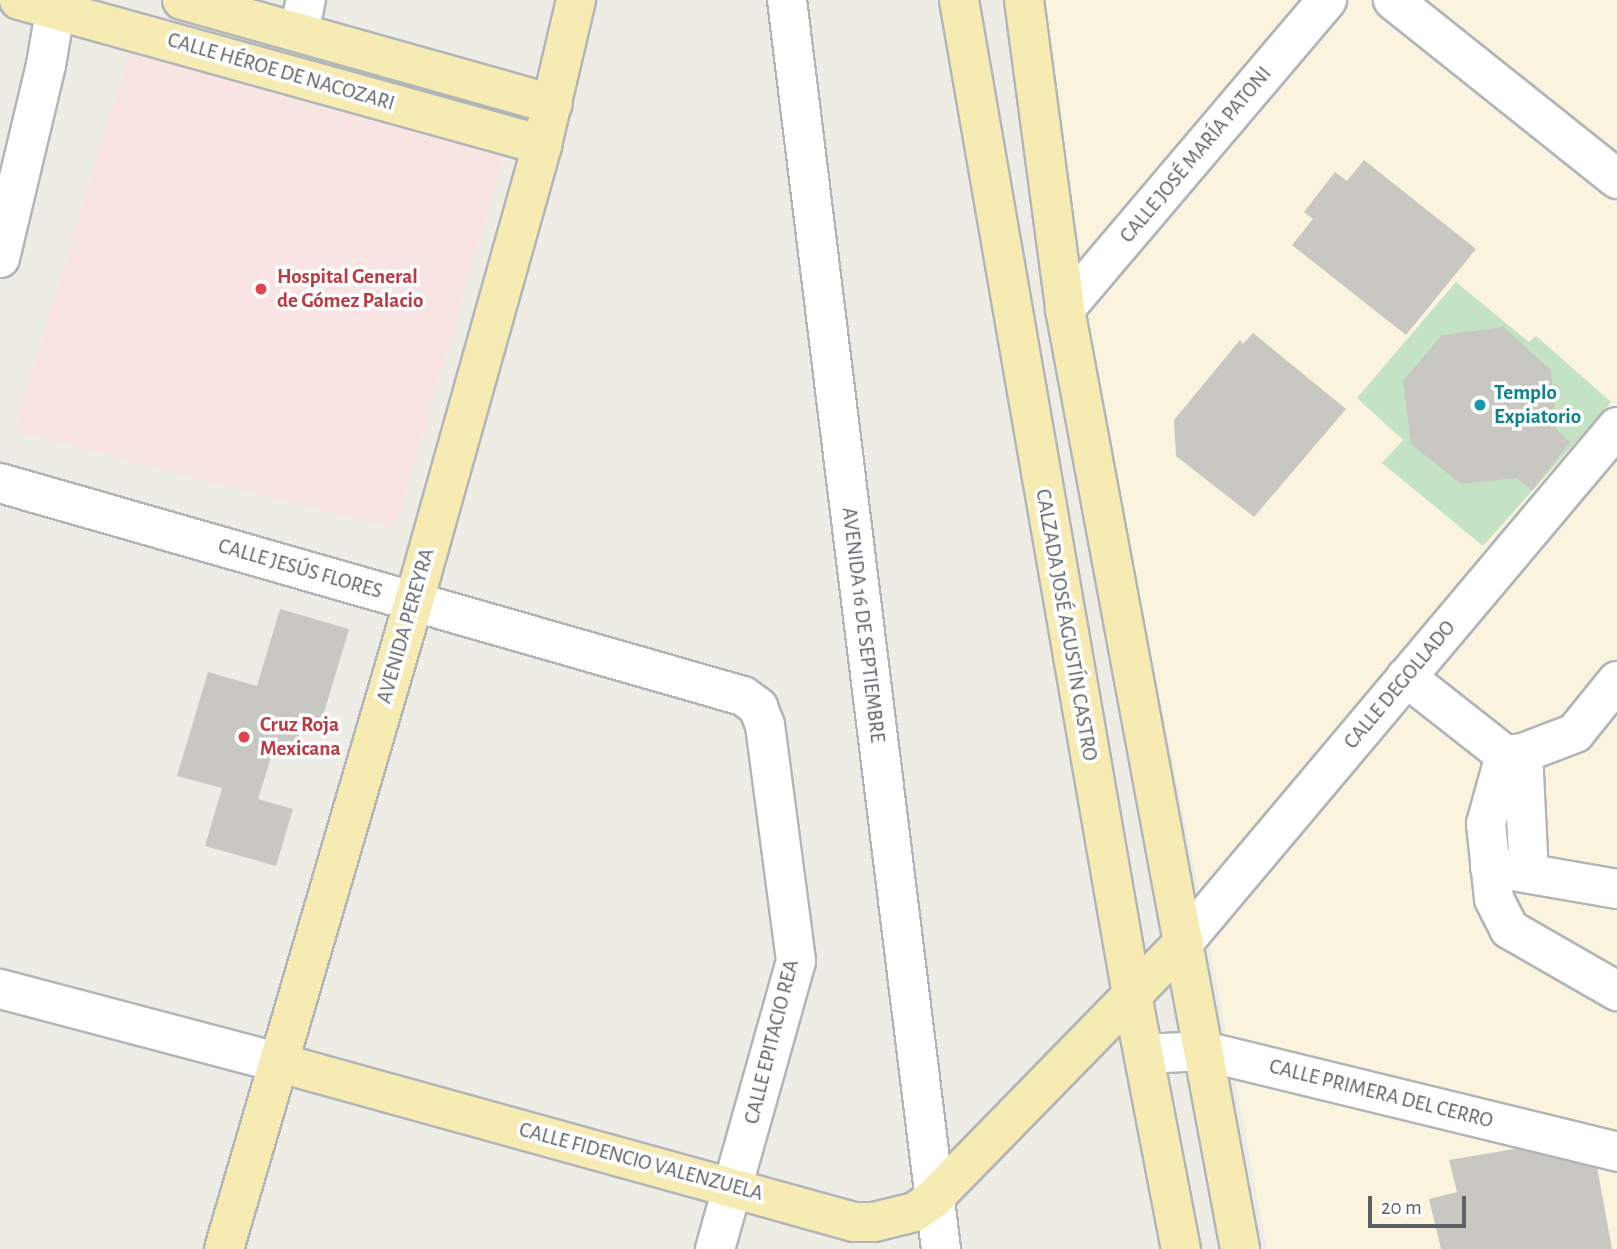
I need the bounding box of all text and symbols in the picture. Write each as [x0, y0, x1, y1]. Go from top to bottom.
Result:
street label: CALLE HÉROE DE NACOZARI [165, 27, 397, 117]
street label: CALLE JOSÉ MARÍA PATONI [1115, 62, 1277, 248]
place label: Hospital General de Gómez Palacio [277, 264, 423, 314]
marker: Hospital General de Gómez Palacio [251, 279, 271, 299]
place label: Templo Expiatorio [1494, 380, 1581, 430]
marker: Templo Expiatorio [1472, 397, 1488, 413]
street label: CALZADA JOSÉ AGUSTÍN CASTRO [1030, 487, 1102, 763]
street label: AVENIDA 16 DE SEPTIEMBRE [836, 506, 890, 744]
street label: CALLE JESÚS FLORES [215, 534, 385, 604]
street label: AVENIDA PEREYRA [372, 546, 440, 706]
street label: CALLE DEGOLLADO [1339, 616, 1461, 754]
place label: Cruz Roja Mexicana [260, 712, 341, 762]
marker: Cruz Roja Mexicana [234, 727, 254, 747]
street label: CALLE EPITACIO REA [739, 957, 805, 1127]
street label: CALLE PRIMERA DEL CERRO [1267, 1054, 1495, 1134]
street label: CALLE FIDENCIO VALENZUELA [516, 1117, 766, 1207]
scale bar [1372, 1182, 1470, 1226]
text: 20 m [1381, 1197, 1422, 1218]

